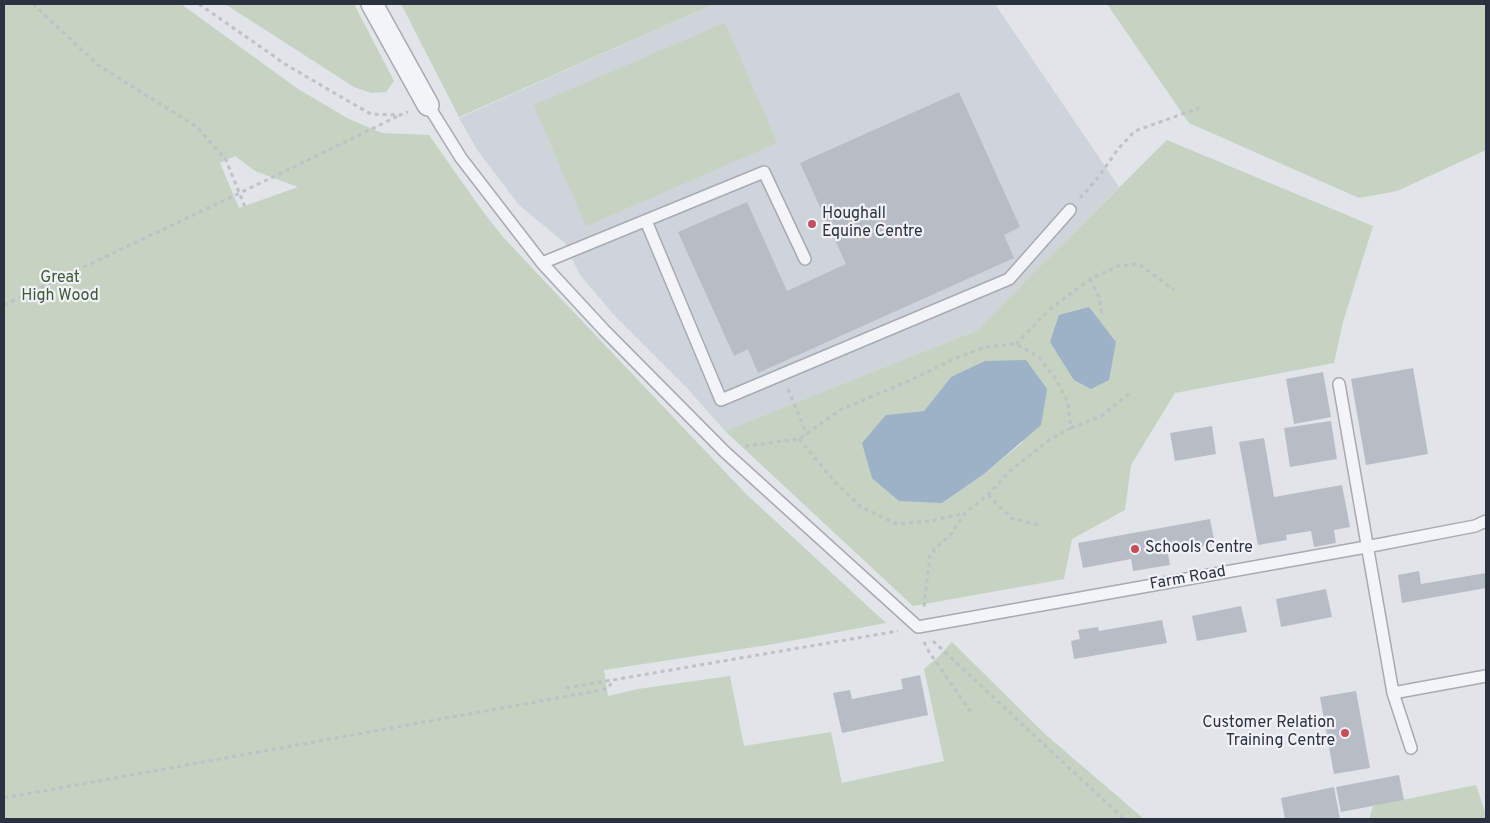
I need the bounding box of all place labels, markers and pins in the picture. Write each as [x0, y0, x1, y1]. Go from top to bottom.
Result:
place label: Houghall Equine Centre [822, 205, 923, 243]
marker: Houghall Equine Centre [806, 218, 818, 230]
place label: Schools Centre [1145, 539, 1253, 559]
marker: Schools Centre [1129, 543, 1141, 555]
place label: Customer Relation Training Centre [1202, 714, 1335, 752]
marker: Customer Relation Training Centre [1339, 727, 1351, 739]

